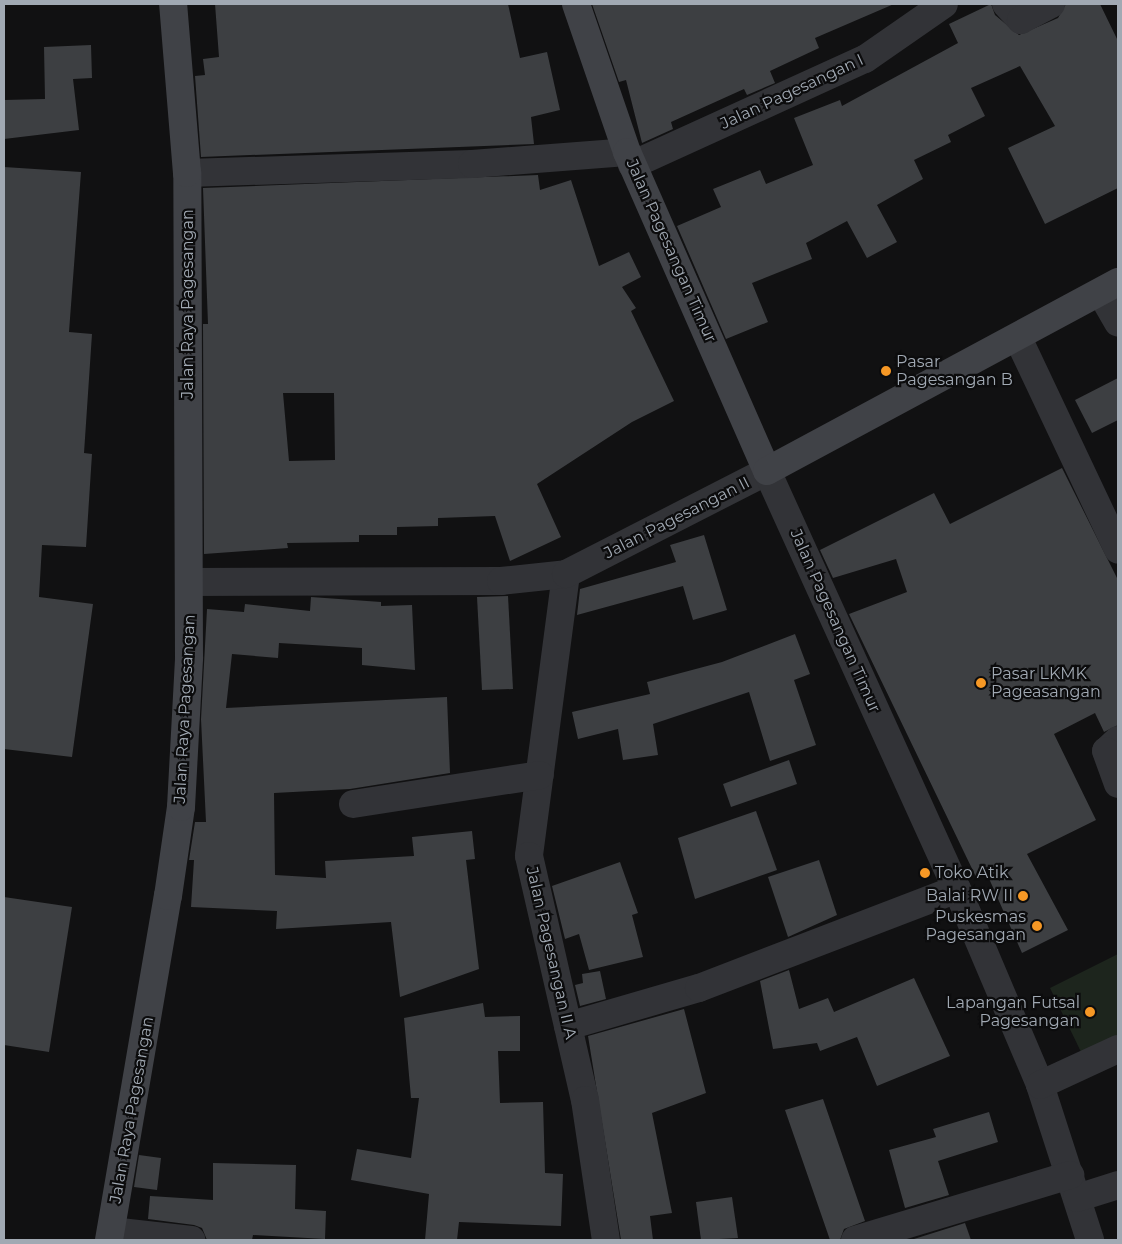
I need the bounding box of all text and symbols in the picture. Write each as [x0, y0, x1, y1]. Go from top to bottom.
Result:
street label: Jalan Pagesangan I [717, 50, 867, 134]
street label: Jalan Pagesangan Timur [622, 156, 720, 346]
street label: Jalan Raya Pagesangan [178, 209, 198, 399]
place label: Pasar Pagesangan B [896, 352, 1013, 390]
marker: Pasar Pagesangan B [880, 365, 892, 377]
street label: Jalan Pagesangan II [601, 473, 753, 563]
street label: Jalan Pagesangan Timur [786, 526, 884, 716]
street label: Jalan Raya Pagesangan [170, 614, 200, 804]
place label: Pasar LKMK Pageasangan [991, 664, 1101, 702]
marker: Pasar LKMK Pageasangan [975, 677, 987, 689]
place label: Toko Atik [935, 863, 1009, 883]
street label: Jalan Pagesangan II A [522, 865, 580, 1041]
marker: Toko Atik [919, 867, 931, 879]
place label: Balai RW II [926, 886, 1013, 906]
marker: Balai RW II [1017, 890, 1029, 902]
place label: Puskesmas Pagesangan [925, 907, 1026, 945]
marker: Puskesmas Pagesangan [1030, 919, 1044, 933]
place label: Lapangan Futsal Pagesangan [946, 993, 1080, 1031]
marker: Lapangan Futsal Pagesangan [1084, 1006, 1096, 1018]
street label: Jalan Raya Pagesangan [106, 1015, 158, 1205]

